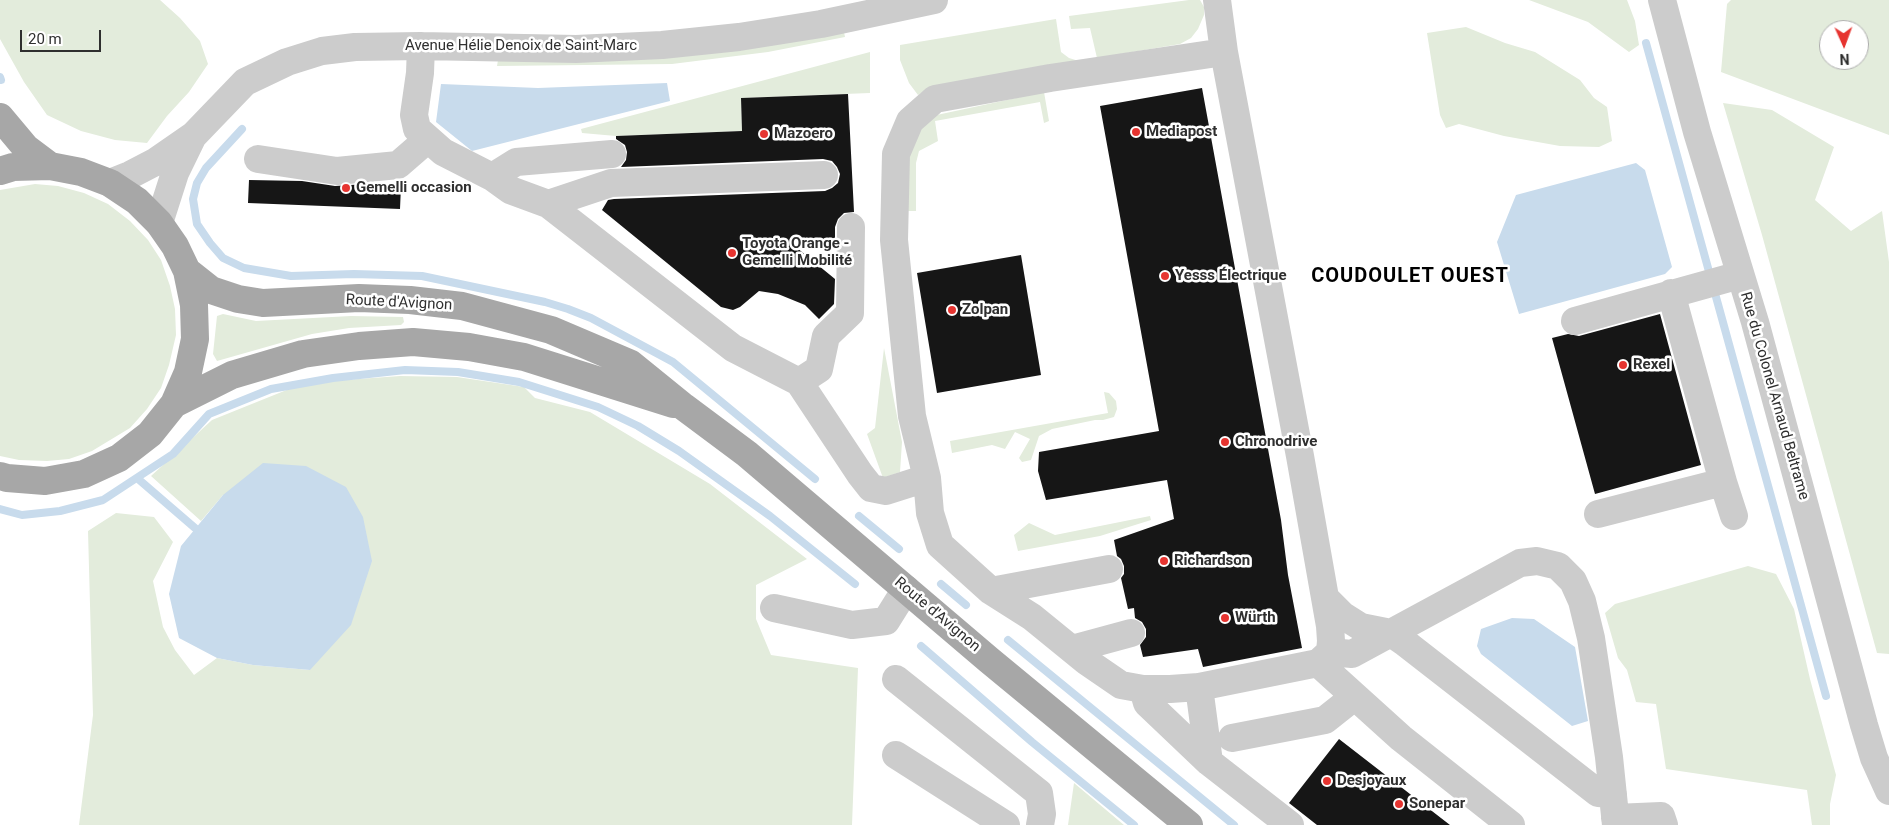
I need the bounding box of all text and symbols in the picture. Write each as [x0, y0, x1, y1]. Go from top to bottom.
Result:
scale bar [22, 20, 104, 52]
north arrow [1819, 20, 1869, 70]
text: 20 m [28, 30, 62, 48]
street label: Avenue Hélie Denoix de Saint-Marc [405, 37, 637, 55]
text: N [1839, 51, 1850, 67]
place label: Mediapost [1146, 123, 1217, 141]
place label: Mazoero [774, 125, 833, 143]
marker: Mediapost [1130, 126, 1142, 138]
marker: Mazoero [758, 128, 770, 140]
place label: Gemelli occasion [356, 179, 472, 197]
marker: Gemelli occasion [340, 182, 352, 194]
place label: Toyota Orange - Gemelli Mobilité [742, 235, 852, 270]
marker: Toyota Orange - Gemelli Mobilité [726, 247, 738, 259]
district label: COUDOULET OUEST [1309, 265, 1511, 289]
place label: Yesss Électrique [1175, 267, 1287, 285]
marker: Yesss Électrique [1159, 270, 1171, 282]
street label: Rue du Colonel Arnaud Beltrame [1736, 290, 1812, 502]
street label: Route d'Avignon [345, 291, 453, 315]
place label: Zolpan [962, 301, 1008, 319]
marker: Zolpan [946, 304, 958, 316]
place label: Rexel [1633, 356, 1670, 374]
marker: Rexel [1617, 359, 1629, 371]
place label: Chronodrive [1235, 433, 1317, 451]
marker: Chronodrive [1219, 436, 1231, 448]
place label: Richardson [1174, 552, 1250, 570]
marker: Richardson [1158, 555, 1170, 567]
street label: Route d'Avignon [890, 574, 984, 656]
place label: Würth [1235, 609, 1276, 627]
marker: Würth [1219, 612, 1231, 624]
place label: Desjoyaux [1337, 772, 1406, 790]
marker: Desjoyaux [1321, 775, 1333, 787]
place label: Sonepar [1409, 795, 1465, 813]
marker: Sonepar [1393, 798, 1405, 810]

